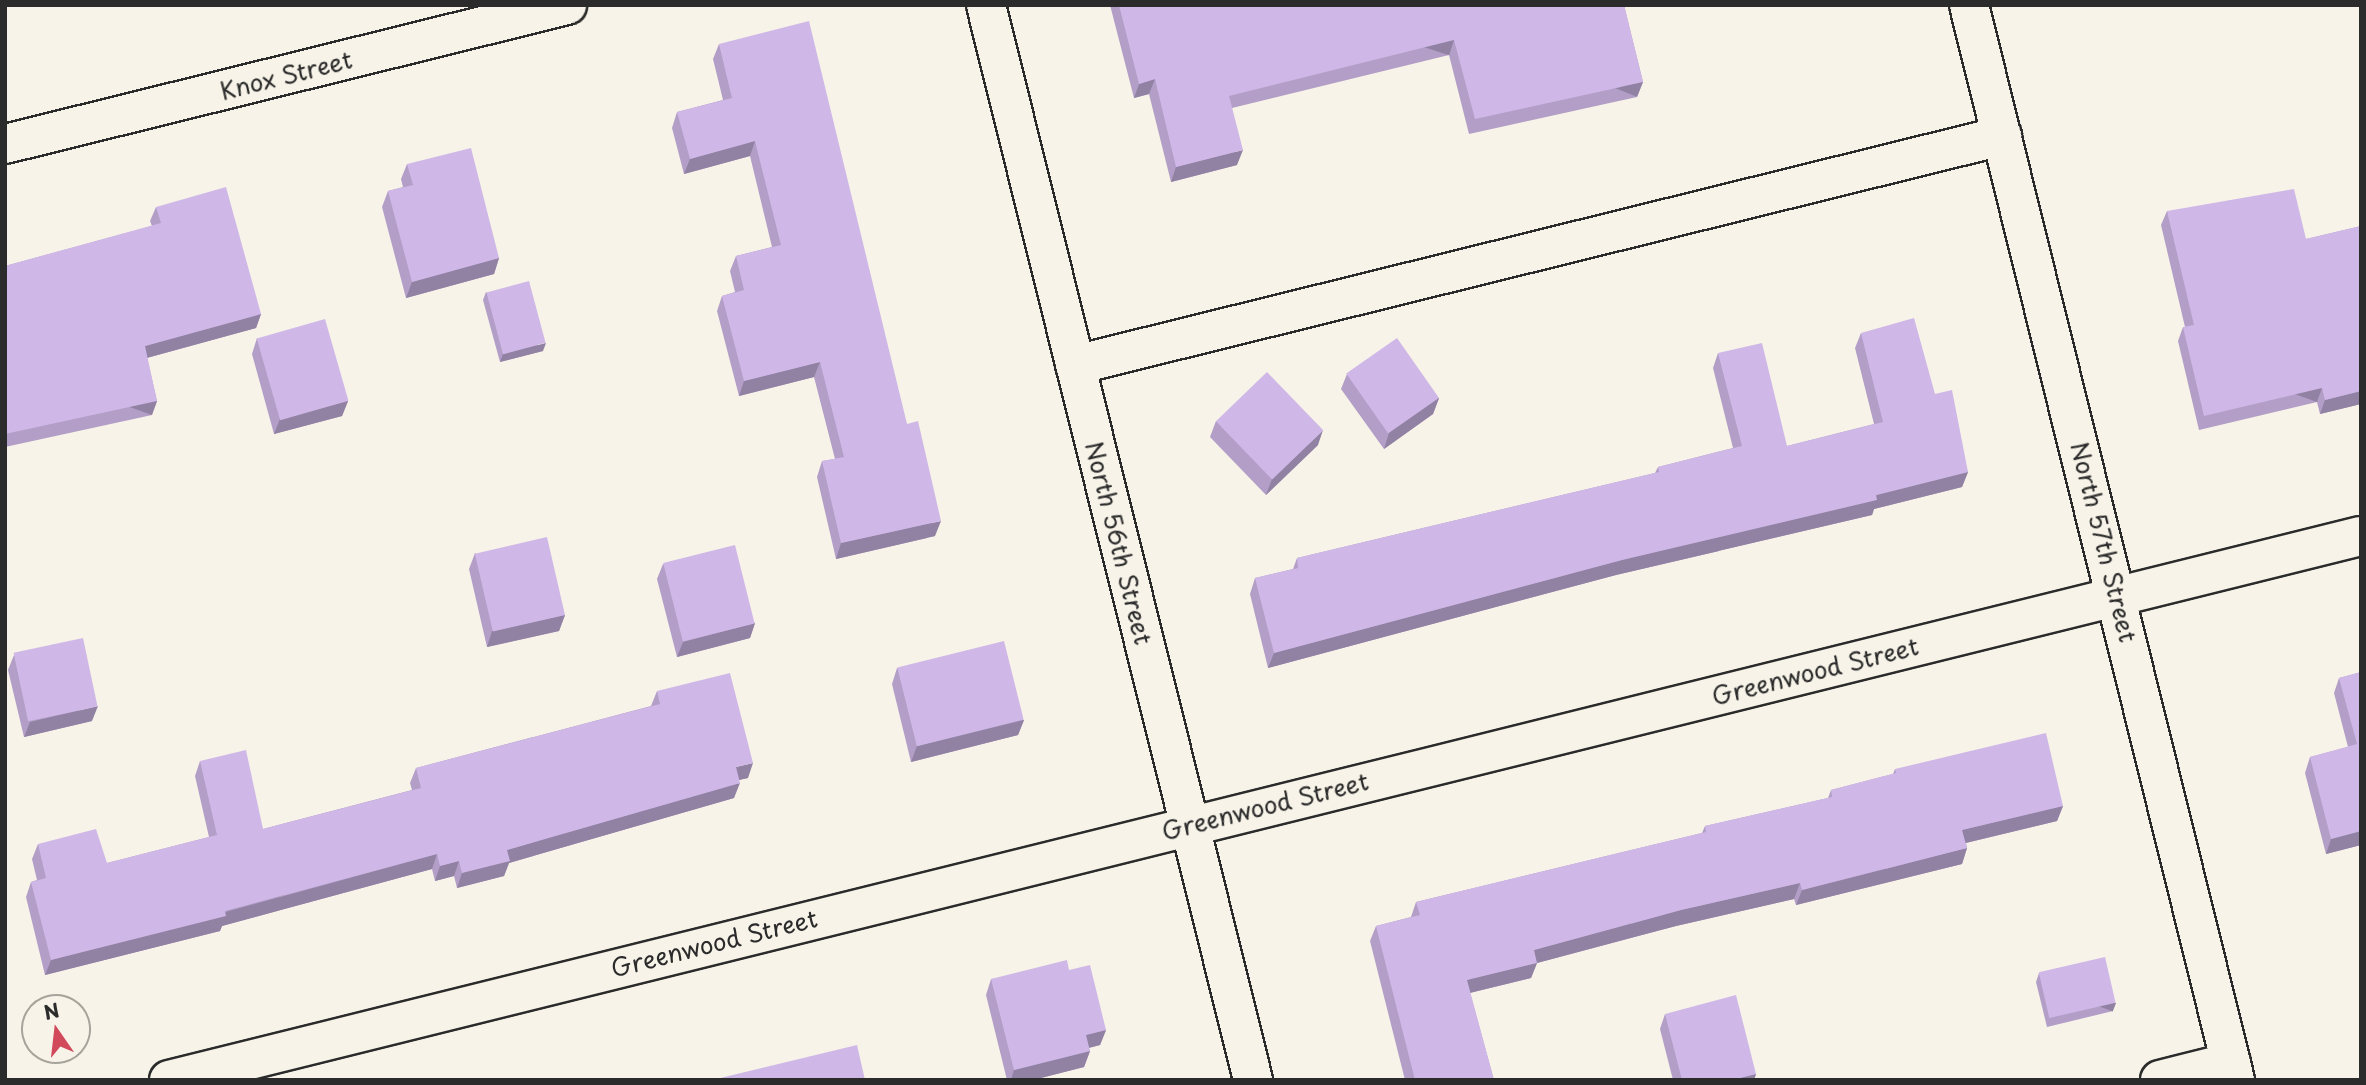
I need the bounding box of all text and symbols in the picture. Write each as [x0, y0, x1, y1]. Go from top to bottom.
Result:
street label: Knox Street [217, 45, 355, 105]
street label: North 56th Street [1080, 437, 1158, 649]
street label: North 57th Street [2065, 438, 2143, 646]
street label: Greenwood Street [1709, 631, 1921, 711]
street label: Greenwood Street [1159, 766, 1371, 846]
street label: Greenwood Street [608, 903, 820, 983]
north arrow [21, 994, 91, 1064]
text: N [41, 995, 62, 1026]

